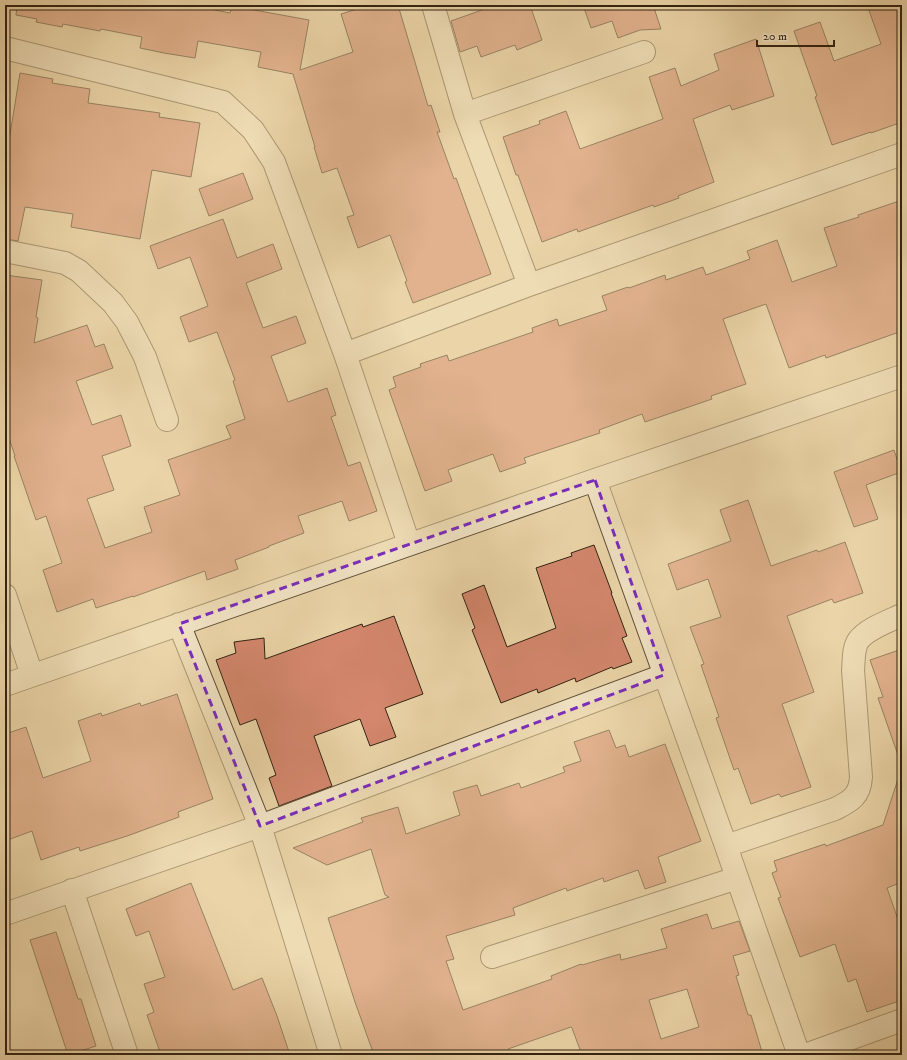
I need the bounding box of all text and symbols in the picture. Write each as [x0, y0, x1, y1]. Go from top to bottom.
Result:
scale bar [757, 22, 834, 48]
text: 20 m [763, 29, 787, 44]

